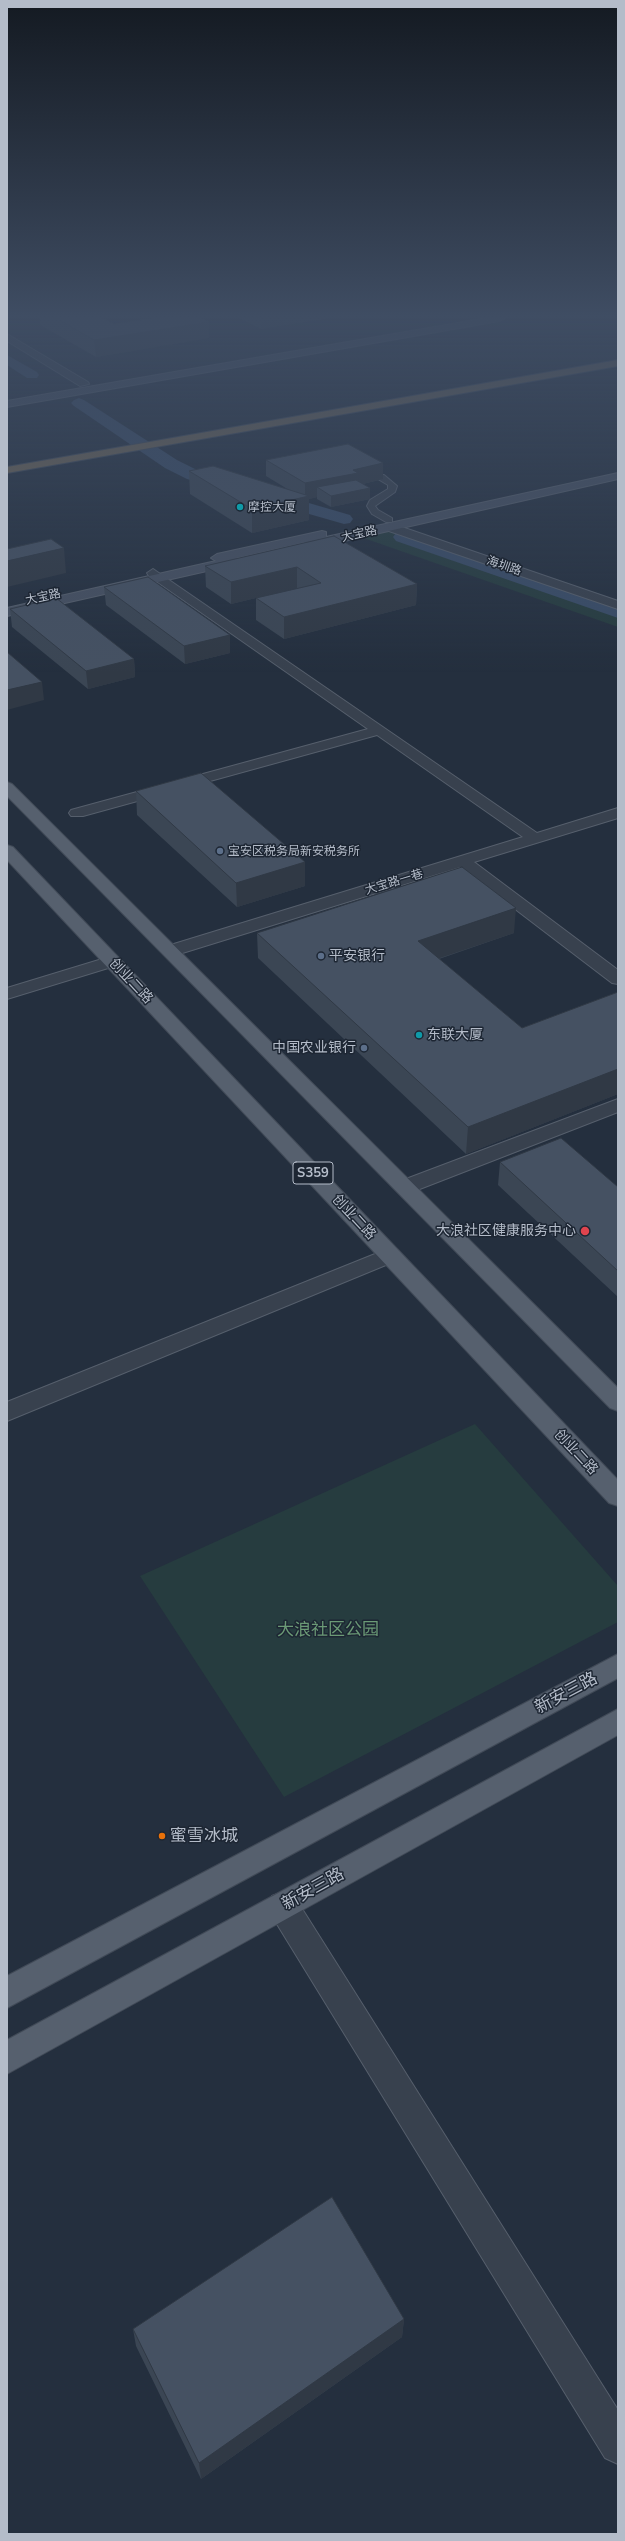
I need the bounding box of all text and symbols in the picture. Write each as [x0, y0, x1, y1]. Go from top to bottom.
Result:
place label: 摩控大厦 [248, 500, 296, 514]
marker: 摩控大厦 [235, 502, 245, 512]
street label: 大宝路 [340, 523, 378, 545]
street label: 海圳路 [485, 553, 523, 579]
street label: 大宝路 [24, 586, 62, 608]
place label: 宝安区税务局新安税务所 [228, 844, 360, 858]
marker: 宝安区税务局新安税务所 [215, 846, 225, 856]
street label: 大宝路一巷 [363, 866, 425, 898]
place label: 平安银行 [329, 948, 385, 964]
marker: 平安银行 [316, 951, 326, 961]
street label: 创业二路 [106, 955, 156, 1007]
place label: 东联大厦 [427, 1027, 483, 1043]
marker: 东联大厦 [414, 1030, 424, 1040]
place label: 中国农业银行 [272, 1040, 356, 1056]
marker: 中国农业银行 [359, 1043, 369, 1053]
road number: S359 [293, 1162, 333, 1184]
street label: 创业二路 [329, 1191, 379, 1243]
place label: 大浪社区健康服务中心 [436, 1223, 576, 1239]
marker: 大浪社区健康服务中心 [579, 1225, 591, 1237]
street label: 创业二路 [551, 1426, 601, 1478]
park label: 大浪社区公园 [277, 1620, 379, 1640]
street label: 新安三路 [531, 1668, 601, 1718]
place label: 蜜雪冰城 [170, 1826, 238, 1846]
marker: 蜜雪冰城 [157, 1831, 167, 1841]
street label: 新安三路 [278, 1864, 348, 1914]

